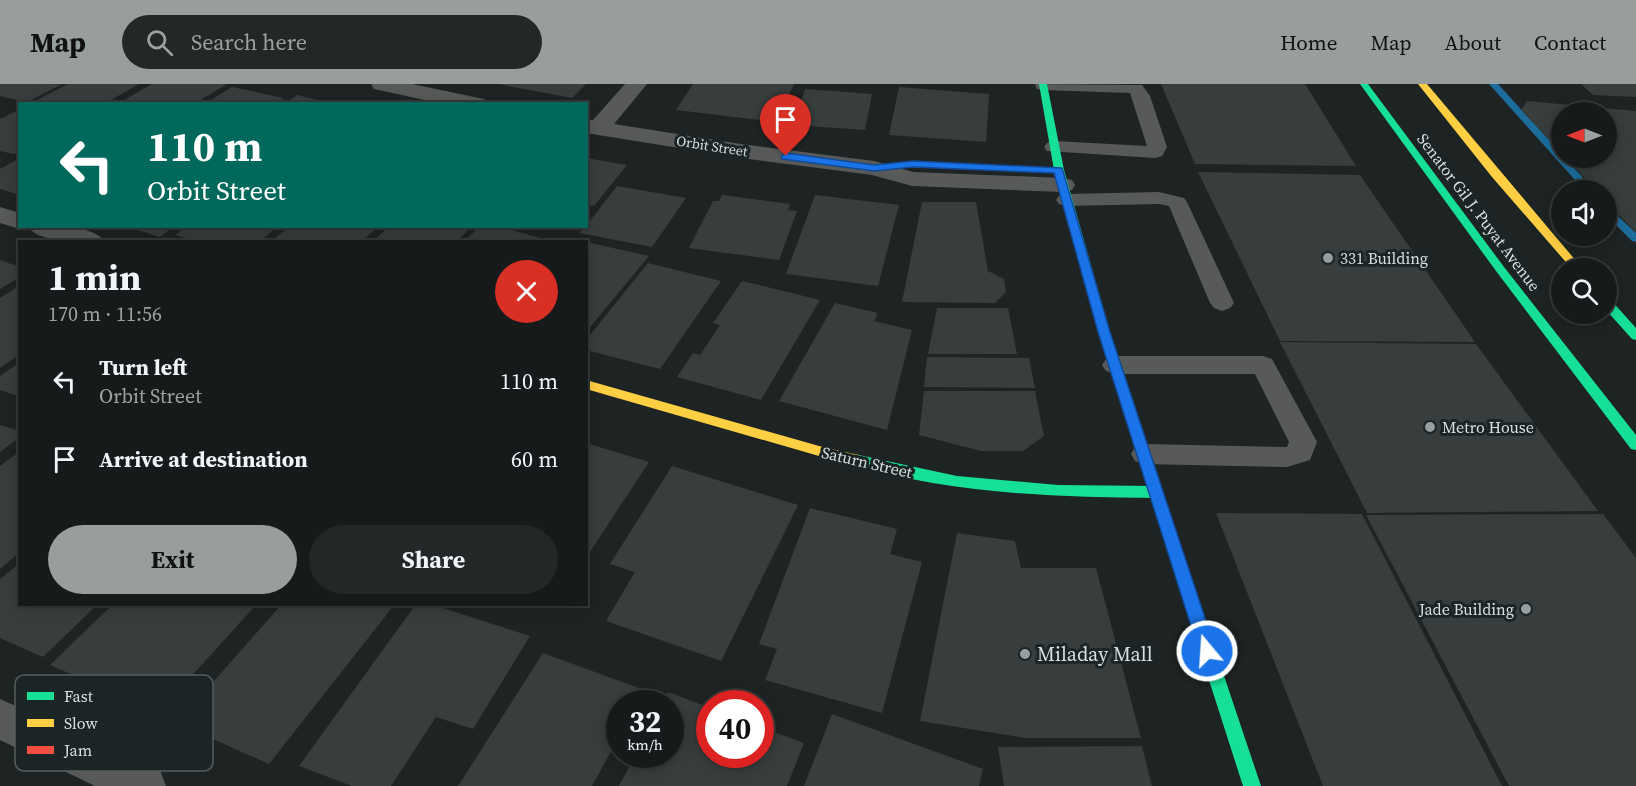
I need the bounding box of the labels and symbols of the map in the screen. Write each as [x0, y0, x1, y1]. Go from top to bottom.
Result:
pin [760, 94, 811, 156]
north arrow [1551, 102, 1617, 168]
street label: Senator Gil J. Puyat Avenue [1412, 129, 1546, 295]
street label: Orbit Street [675, 130, 750, 162]
place label: 331 Building [1340, 247, 1428, 269]
marker: 331 Building [1321, 251, 1335, 265]
place label: Metro House [1442, 416, 1534, 438]
marker: Metro House [1423, 420, 1437, 434]
street label: Saturn Street [819, 441, 915, 483]
place label: Jade Building [1418, 598, 1514, 620]
marker: Jade Building [1519, 602, 1533, 616]
position arrow [1175, 619, 1239, 683]
place label: Miladay Mall [1037, 640, 1153, 668]
marker: Miladay Mall [1018, 647, 1032, 661]
legend [15, 675, 213, 771]
text: Fast [64, 685, 94, 707]
speed limit sign: 40 [696, 690, 774, 768]
text: Slow [64, 712, 99, 734]
text: Jam [63, 739, 92, 761]

